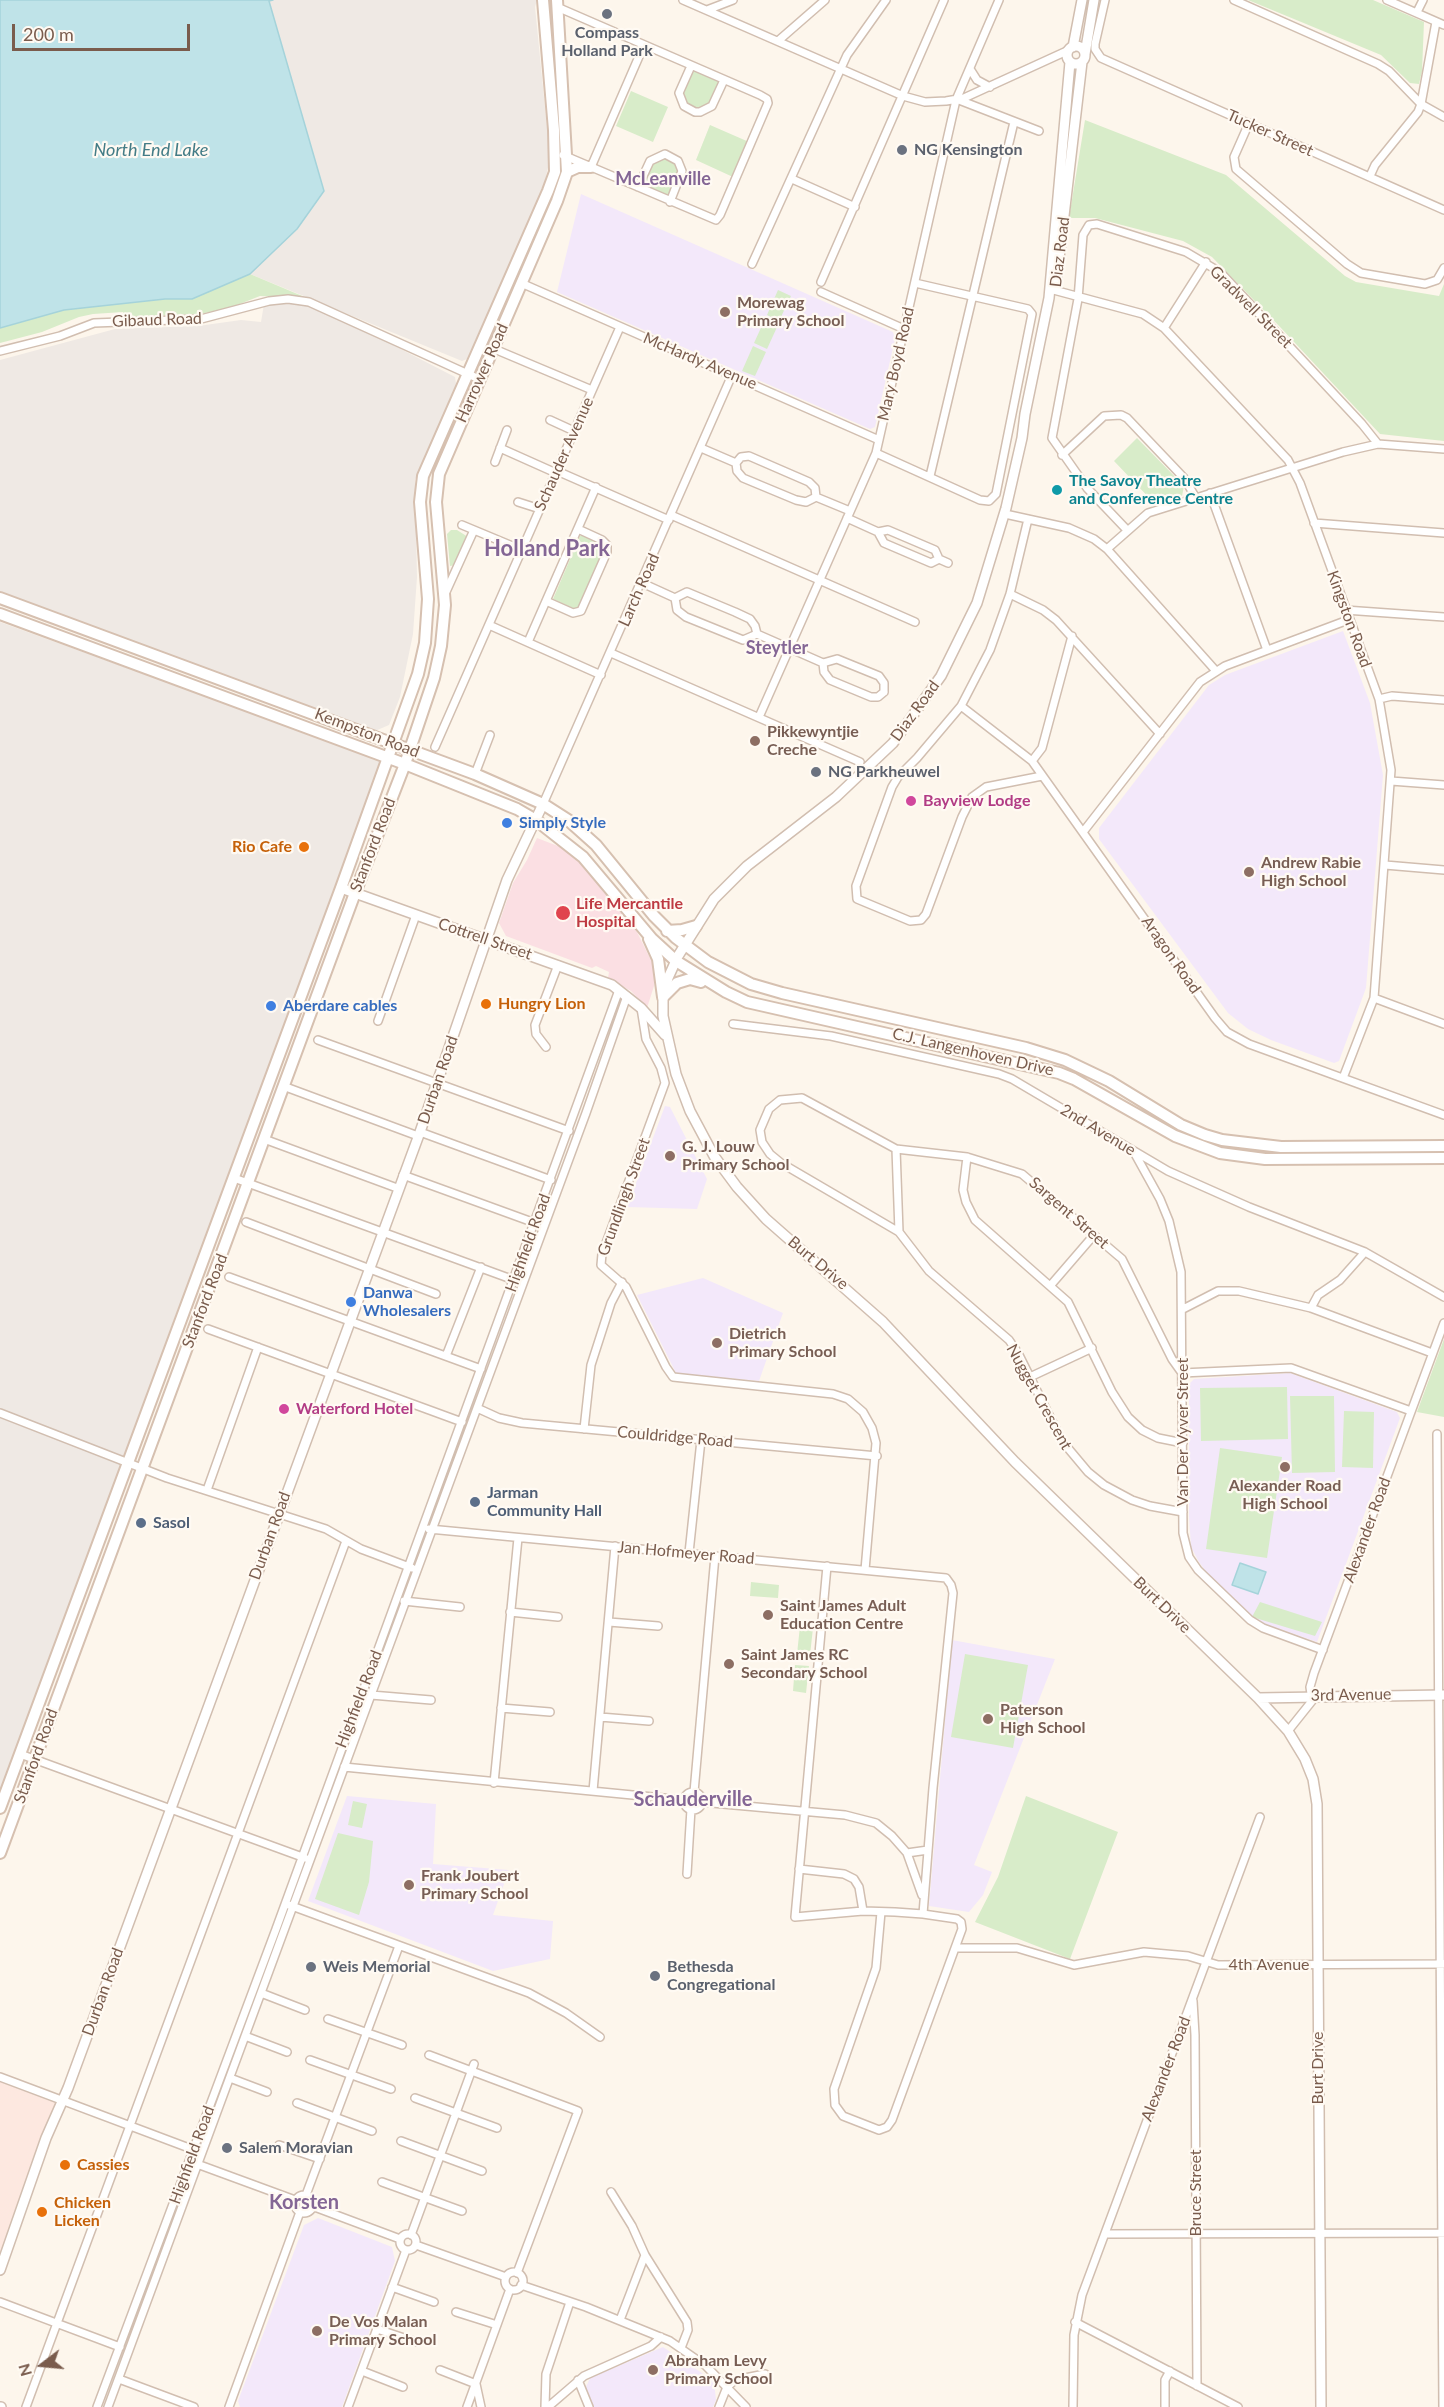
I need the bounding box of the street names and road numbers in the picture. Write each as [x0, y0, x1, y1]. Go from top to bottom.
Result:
street label: Tucker Street [1224, 105, 1316, 161]
street label: Diaz Road [1046, 216, 1074, 288]
street label: Gradwell Street [1206, 262, 1296, 352]
street label: Mary Boyd Road [874, 305, 918, 423]
street label: Gibaud Road [112, 309, 202, 331]
street label: Harrower Road [452, 320, 512, 426]
street label: McHardy Avenue [640, 328, 760, 394]
street label: Schauder Avenue [530, 394, 598, 514]
street label: Larch Road [614, 551, 664, 629]
street label: Kingston Road [1323, 568, 1375, 670]
street label: Diaz Road [886, 677, 944, 745]
street label: Kempston Road [312, 704, 422, 762]
street label: Stanford Road [346, 795, 400, 895]
street label: Aragon Road [1137, 913, 1205, 997]
street label: Cottrell Street [435, 914, 535, 964]
street label: C.J. Langenhoven Drive [890, 1024, 1056, 1080]
street label: Durban Road [414, 1033, 462, 1127]
street label: 2nd Avenue [1057, 1100, 1139, 1160]
street label: Grundlingh Street [594, 1135, 654, 1259]
street label: Sargent Street [1025, 1173, 1113, 1253]
street label: Highfield Road [501, 1191, 555, 1295]
street label: Burt Drive [784, 1232, 852, 1294]
street label: Stanford Road [178, 1251, 232, 1351]
street label: Nugget Crescent [1002, 1341, 1076, 1453]
street label: Van Der Vyver Street [1173, 1358, 1193, 1506]
street label: Couldridge Road [616, 1422, 734, 1452]
street label: Alexander Road [1339, 1475, 1395, 1585]
street label: Durban Road [245, 1489, 295, 1583]
street label: Jan Hofmeyer Road [617, 1537, 755, 1569]
street label: Burt Drive [1129, 1573, 1195, 1637]
street label: Highfield Road [332, 1647, 386, 1751]
street label: 3rd Avenue [1310, 1685, 1392, 1705]
street label: Stanford Road [10, 1706, 62, 1806]
street label: Durban Road [78, 1945, 128, 2039]
street label: 4th Avenue [1228, 1955, 1310, 1975]
street label: Alexander Road [1137, 2014, 1195, 2124]
street label: Burt Drive [1308, 2032, 1328, 2104]
street label: Highfield Road [165, 2103, 219, 2207]
street label: Bruce Street [1186, 2149, 1206, 2237]

